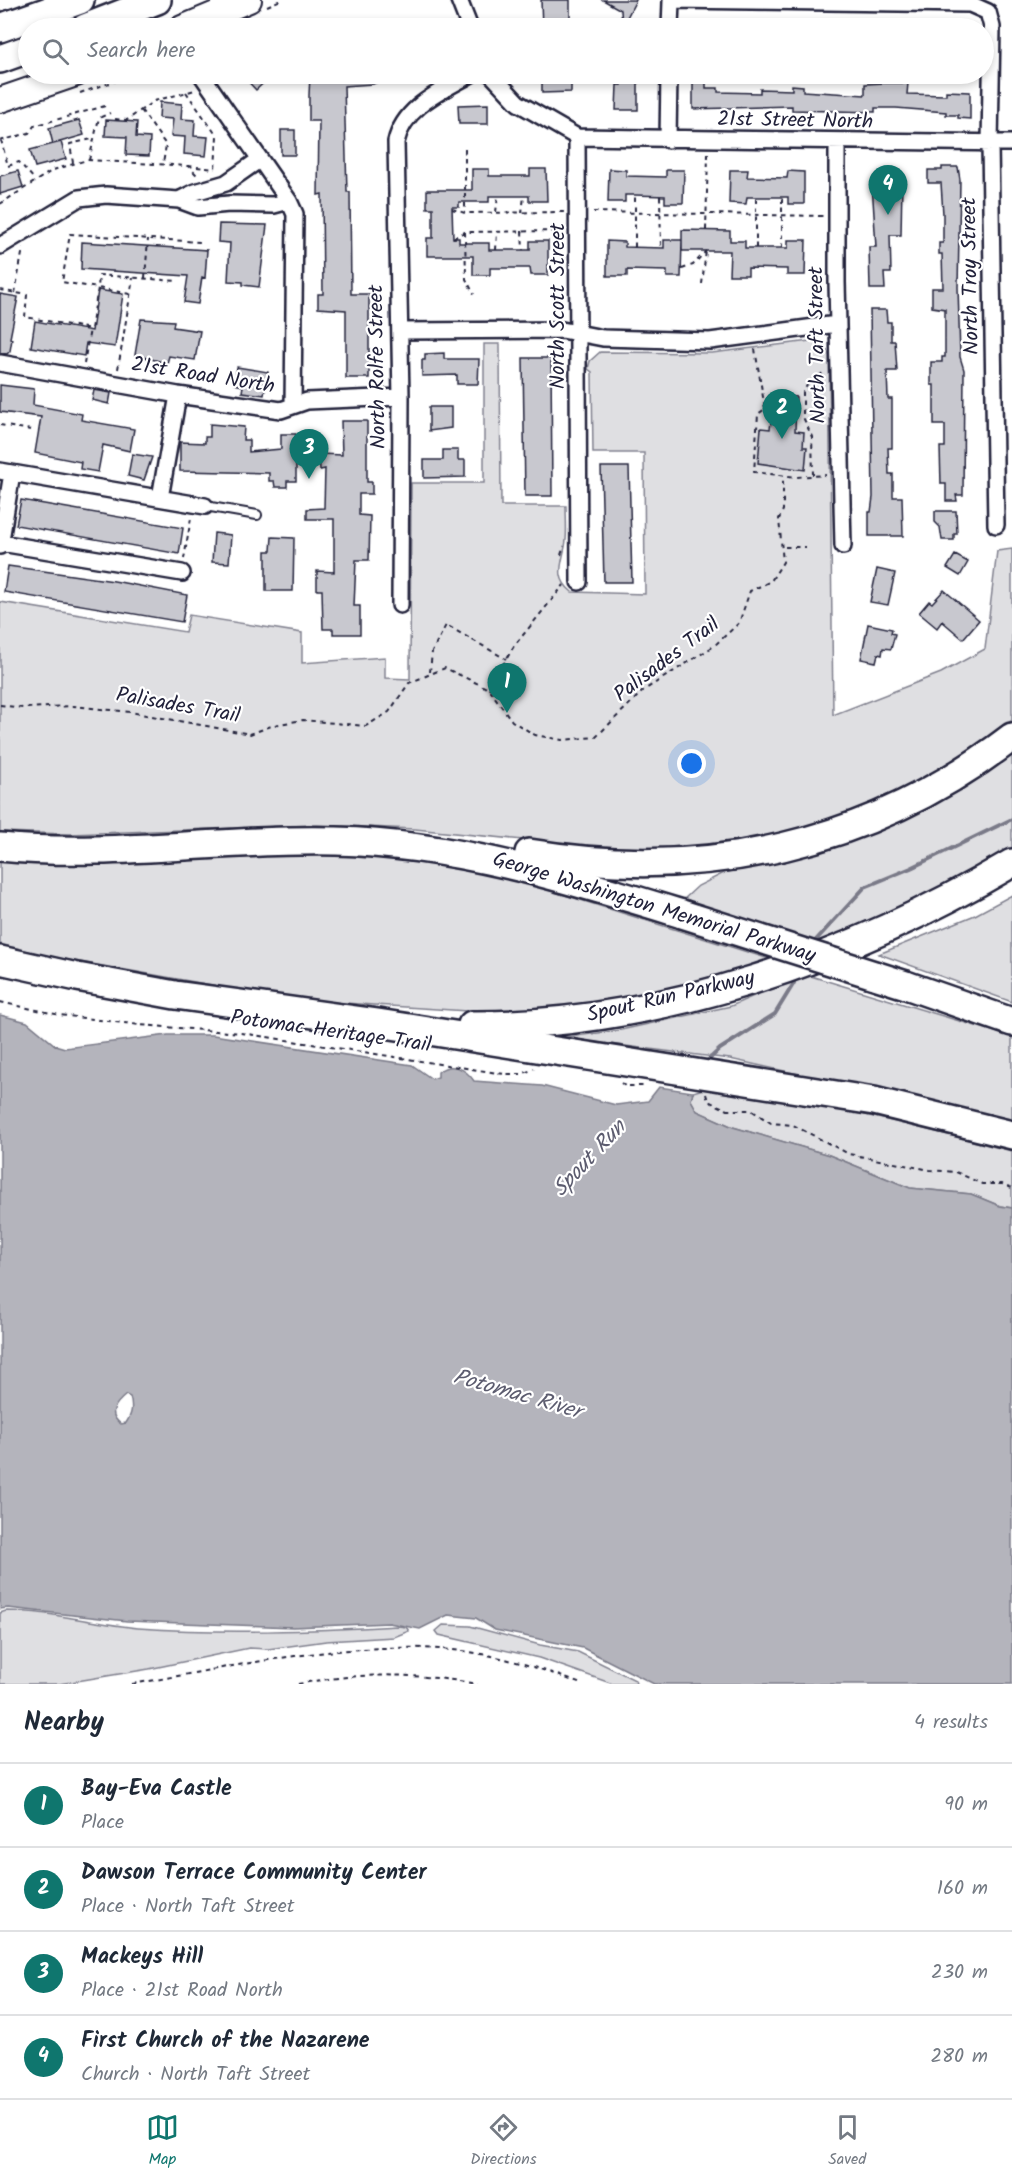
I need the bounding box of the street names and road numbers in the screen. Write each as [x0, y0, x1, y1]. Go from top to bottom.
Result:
street label: 21st Street North [717, 103, 873, 139]
street label: North Troy Street [953, 196, 989, 355]
street label: North Scott Street [542, 222, 575, 389]
street label: North Taft Street [800, 265, 836, 424]
street label: North Rolfe Street [360, 284, 396, 449]
street label: 21st Road North [129, 348, 277, 404]
street label: Palisades Trail [607, 609, 727, 711]
street label: Palisades Trail [113, 679, 243, 733]
street label: George Washington Memorial Parkway [489, 843, 820, 973]
street label: Spout Run Parkway [584, 962, 758, 1032]
street label: Potomac Heritage Trail [229, 1002, 433, 1062]

